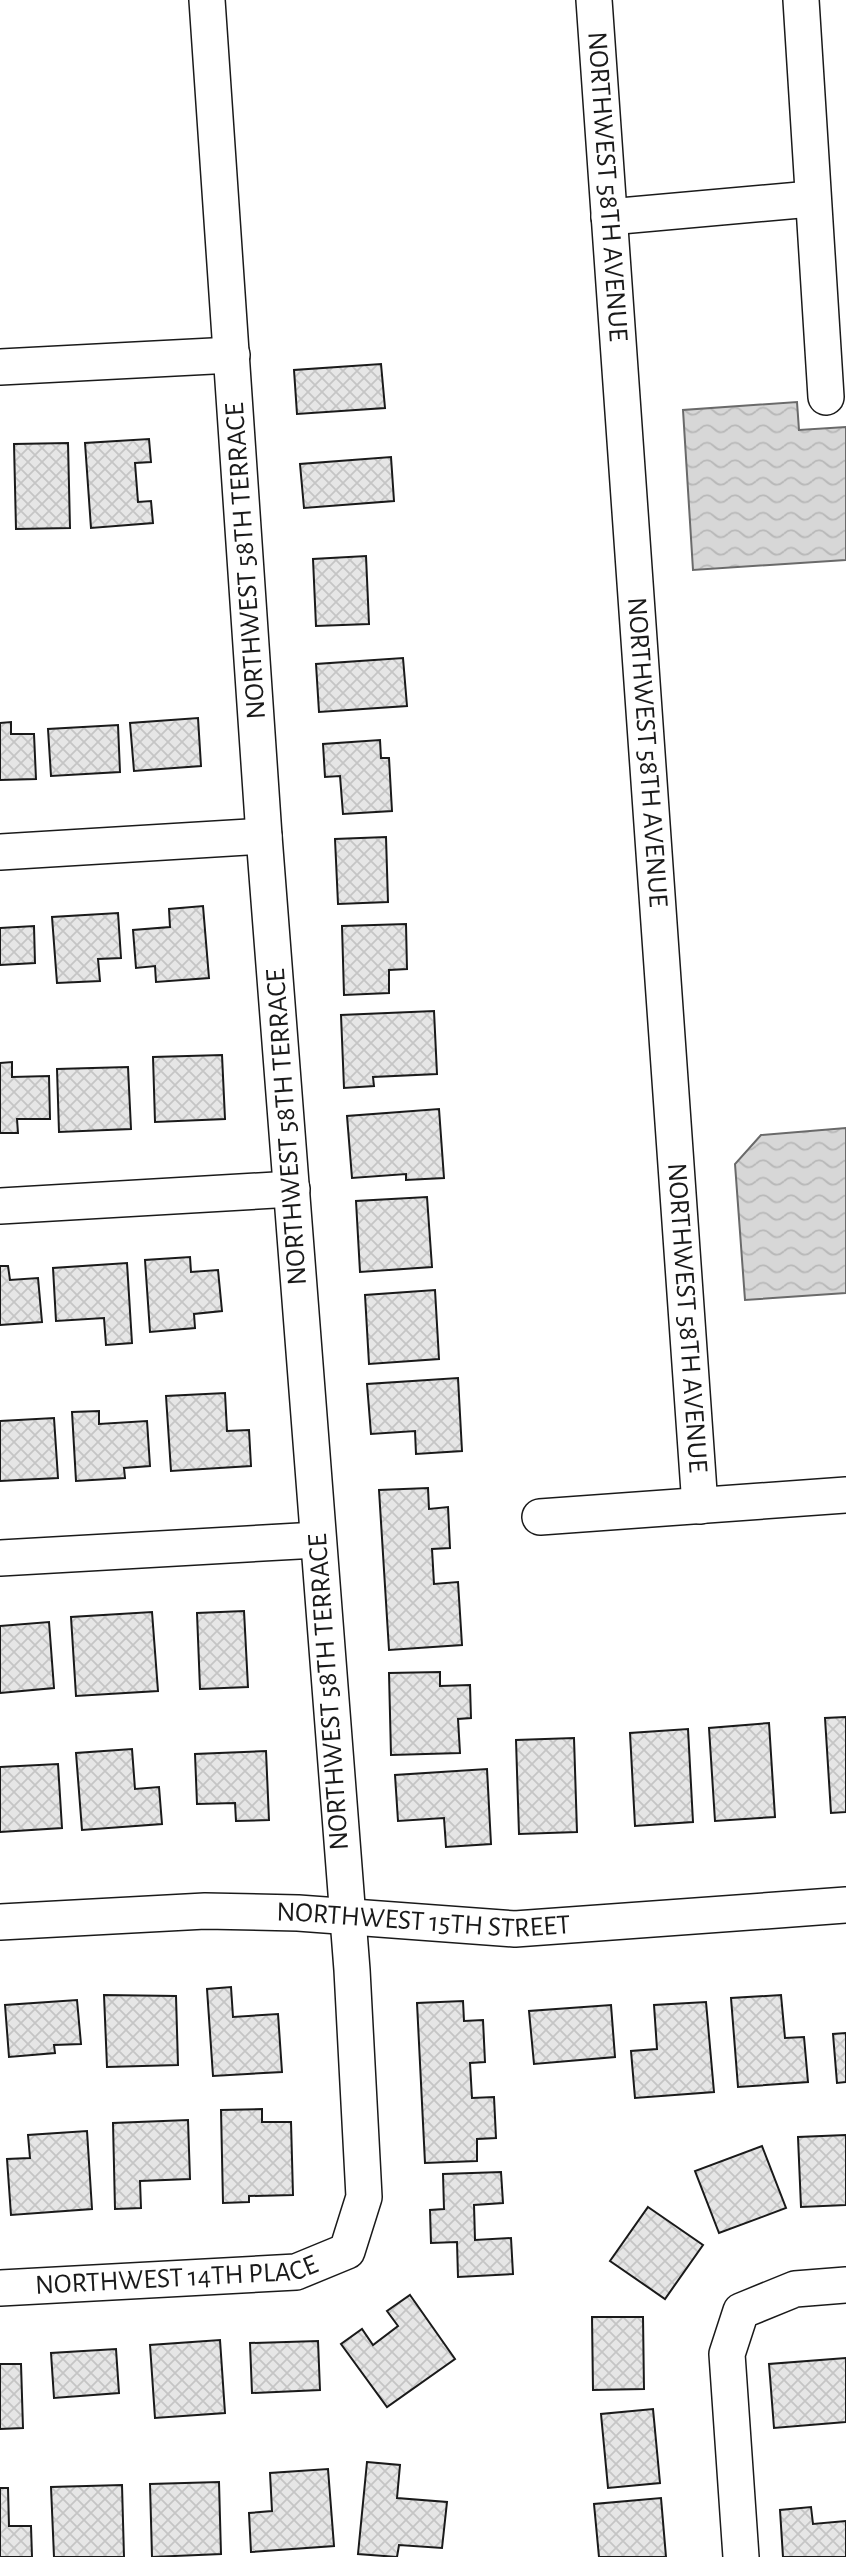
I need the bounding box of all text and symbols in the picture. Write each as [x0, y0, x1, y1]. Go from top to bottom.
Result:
street label: NORTHWEST 58TH AVENUE [582, 31, 632, 342]
street label: NORTHWEST 58TH TERRACE [221, 402, 271, 720]
street label: NORTHWEST 58TH AVENUE [622, 596, 672, 908]
street label: NORTHWEST 58TH TERRACE [262, 968, 312, 1286]
street label: NORTHWEST 58TH AVENUE [662, 1162, 712, 1474]
street label: NORTHWEST 58TH TERRACE [304, 1533, 354, 1851]
street label: NORTHWEST 15TH STREET [276, 1899, 572, 1943]
street label: NORTHWEST 14TH PLACE [34, 2251, 322, 2300]

